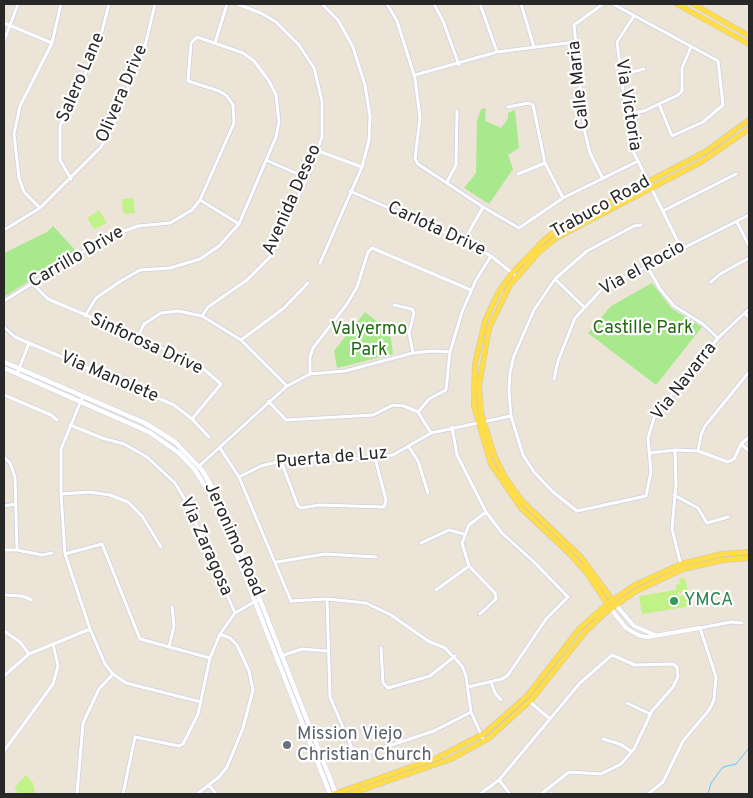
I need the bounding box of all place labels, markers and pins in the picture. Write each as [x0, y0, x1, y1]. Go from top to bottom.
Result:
place label: YMCA [684, 590, 733, 612]
marker: YMCA [668, 595, 680, 607]
place label: Mission Viejo Christian Church [297, 724, 432, 766]
marker: Mission Viejo Christian Church [281, 739, 293, 751]

